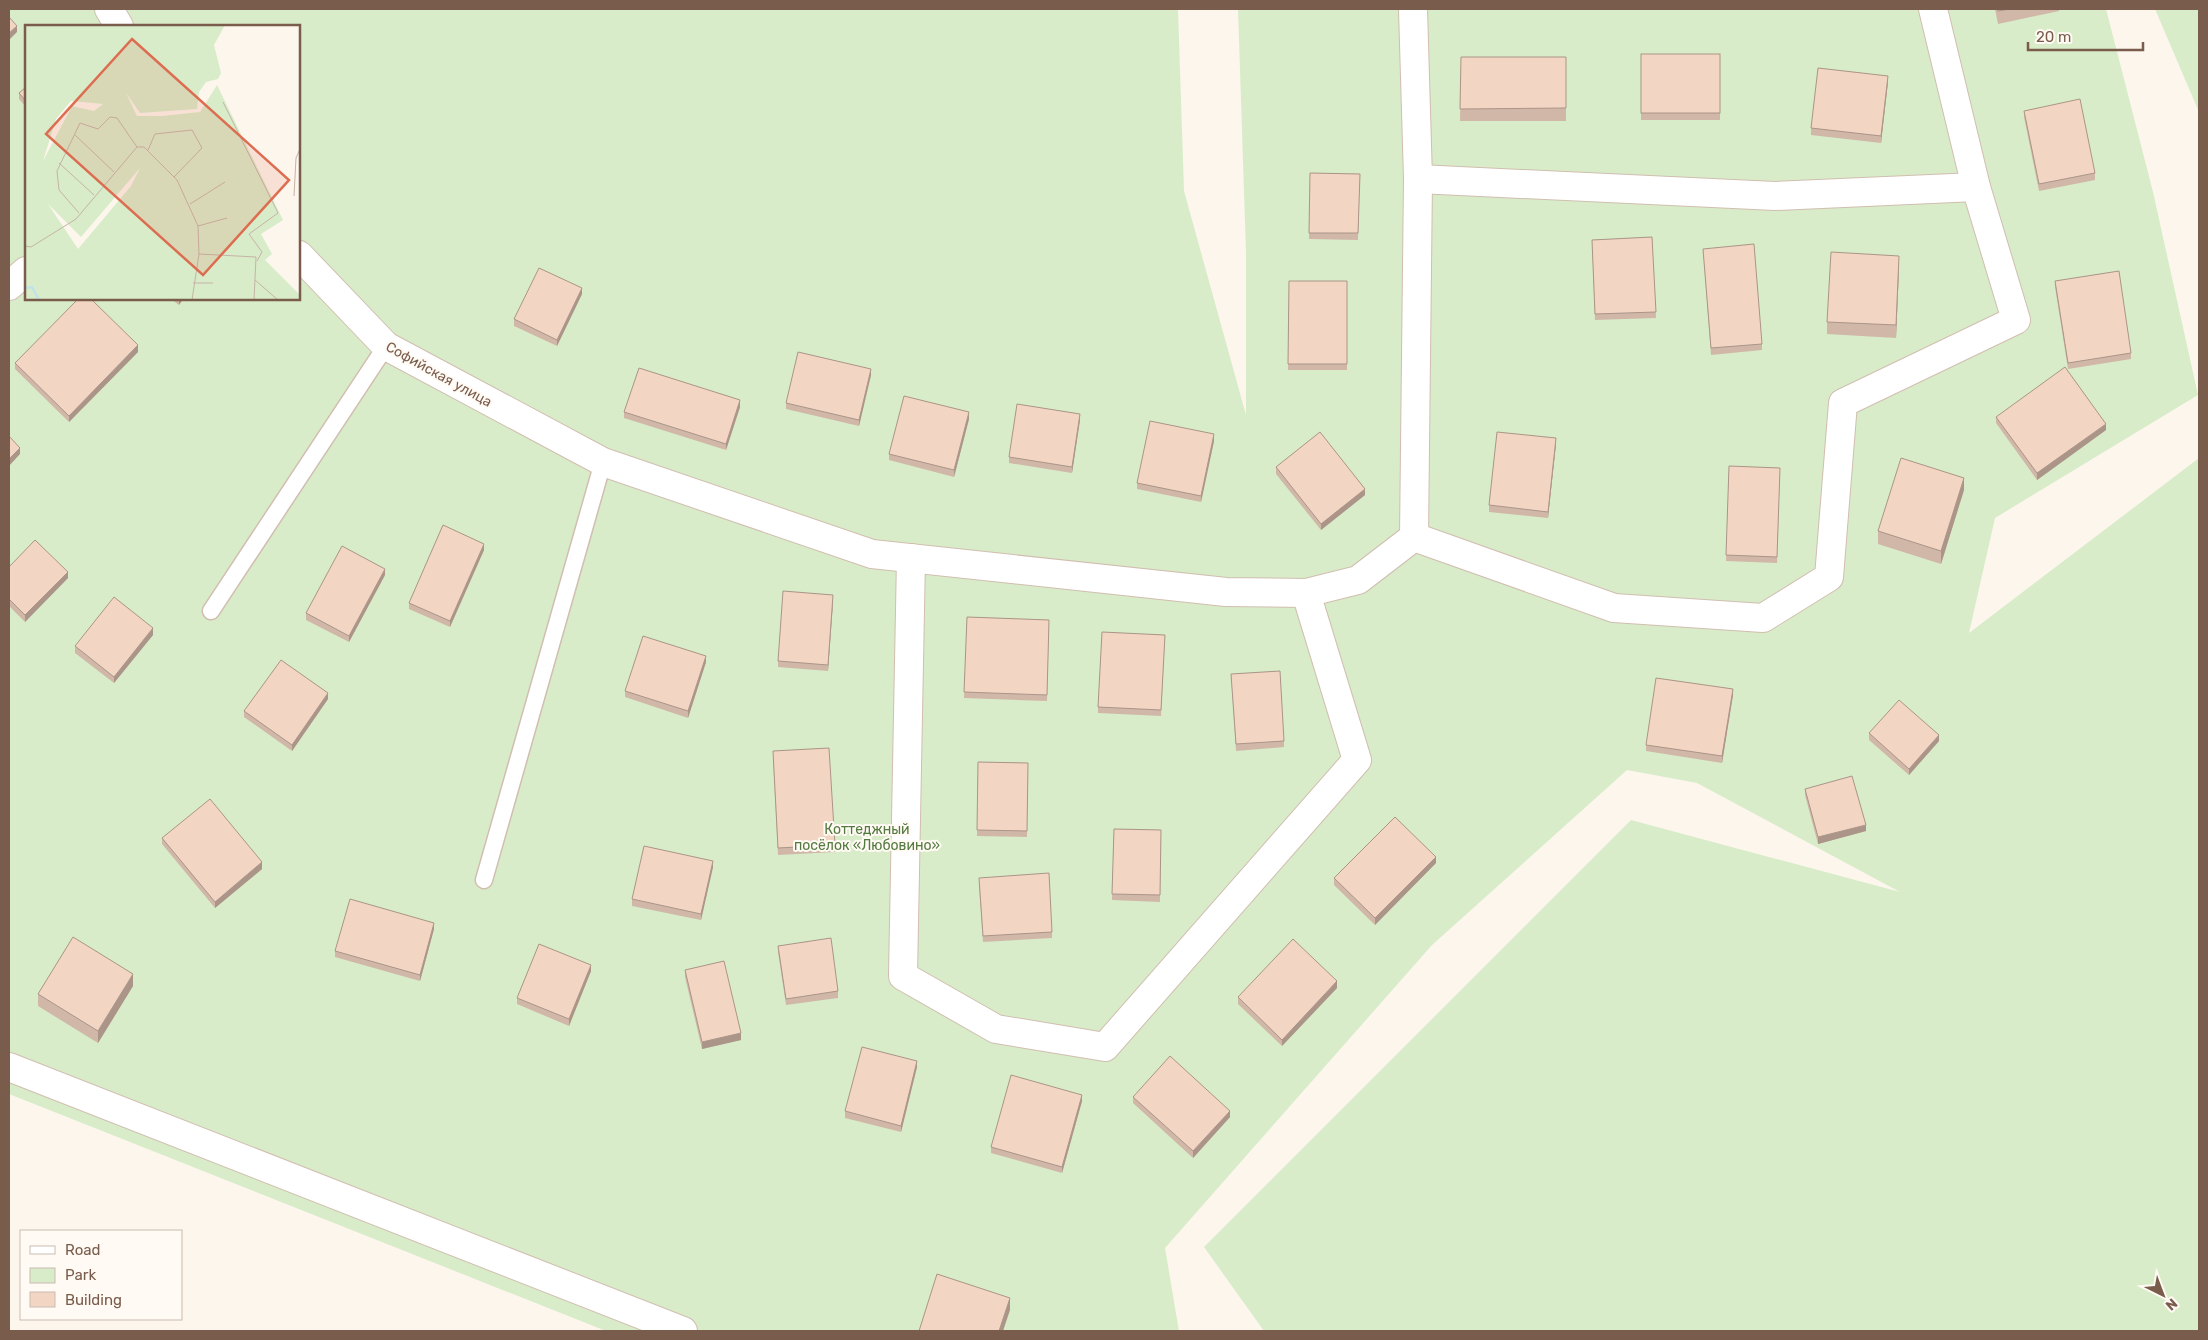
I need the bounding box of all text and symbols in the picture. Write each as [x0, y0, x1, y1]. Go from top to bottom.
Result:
scale bar [2028, 20, 2143, 52]
inset map [25, 25, 300, 300]
text: 20 m [2036, 28, 2071, 46]
street label: Софийская улица [383, 338, 495, 411]
park label: Коттеджный посёлок «Любовино» [794, 821, 940, 854]
legend [20, 1230, 182, 1320]
text: Road [65, 1241, 101, 1259]
text: Park [65, 1266, 96, 1284]
north arrow [2138, 1270, 2188, 1320]
text: Building [65, 1291, 122, 1309]
text: N [2162, 1295, 2181, 1314]

